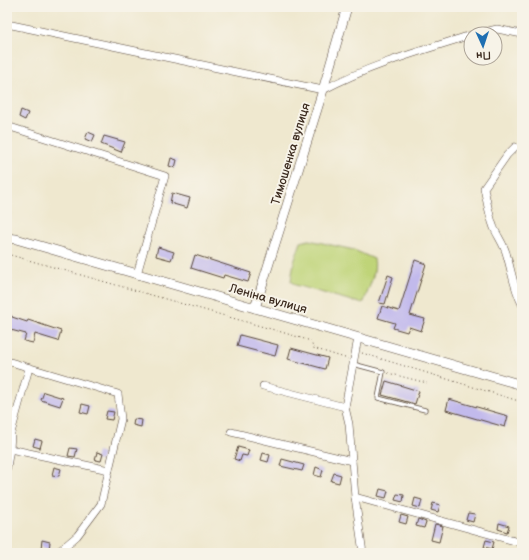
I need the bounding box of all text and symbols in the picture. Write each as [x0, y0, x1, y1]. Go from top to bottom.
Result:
north arrow [463, 26, 503, 66]
text: Пн [476, 49, 491, 62]
street label: Тимошенка вулиця [268, 101, 314, 207]
street label: Леніна вулиця [226, 280, 309, 317]

